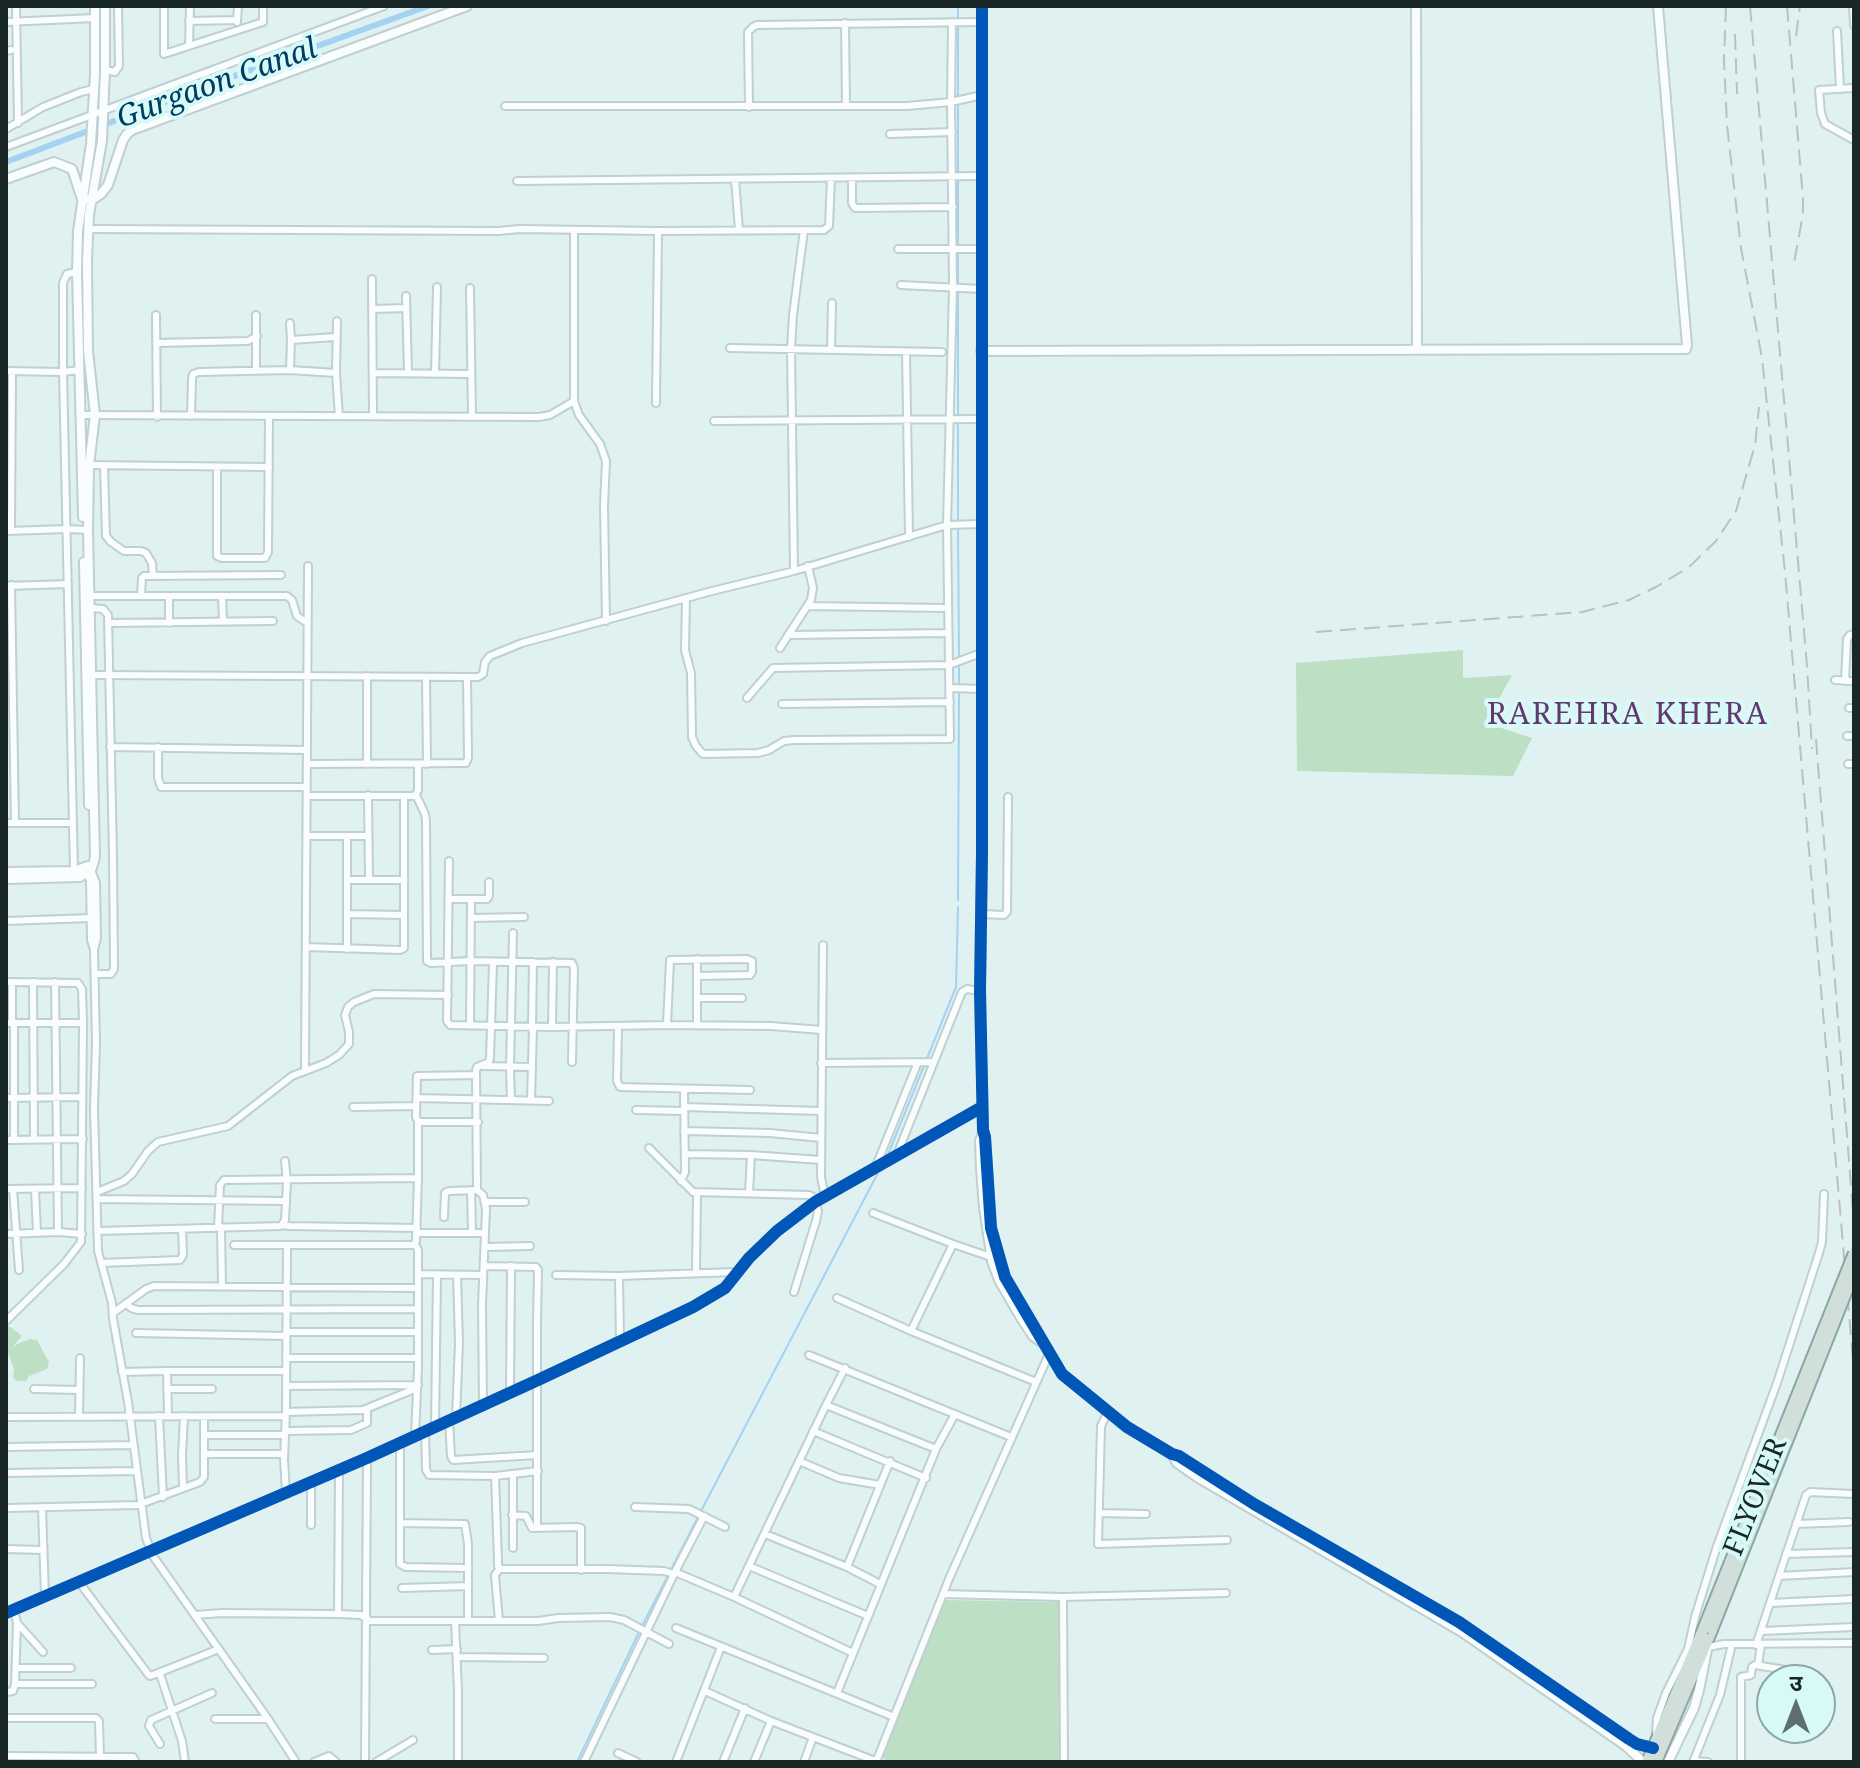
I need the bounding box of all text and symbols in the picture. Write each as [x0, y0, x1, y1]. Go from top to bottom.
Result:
water label: Gurgaon Canal [112, 31, 322, 137]
district label: RAREHRA KHERA [1487, 697, 1769, 733]
street label: FLYOVER [1717, 1433, 1795, 1561]
north arrow [1756, 1664, 1836, 1744]
text: उ [1790, 1667, 1802, 1697]

